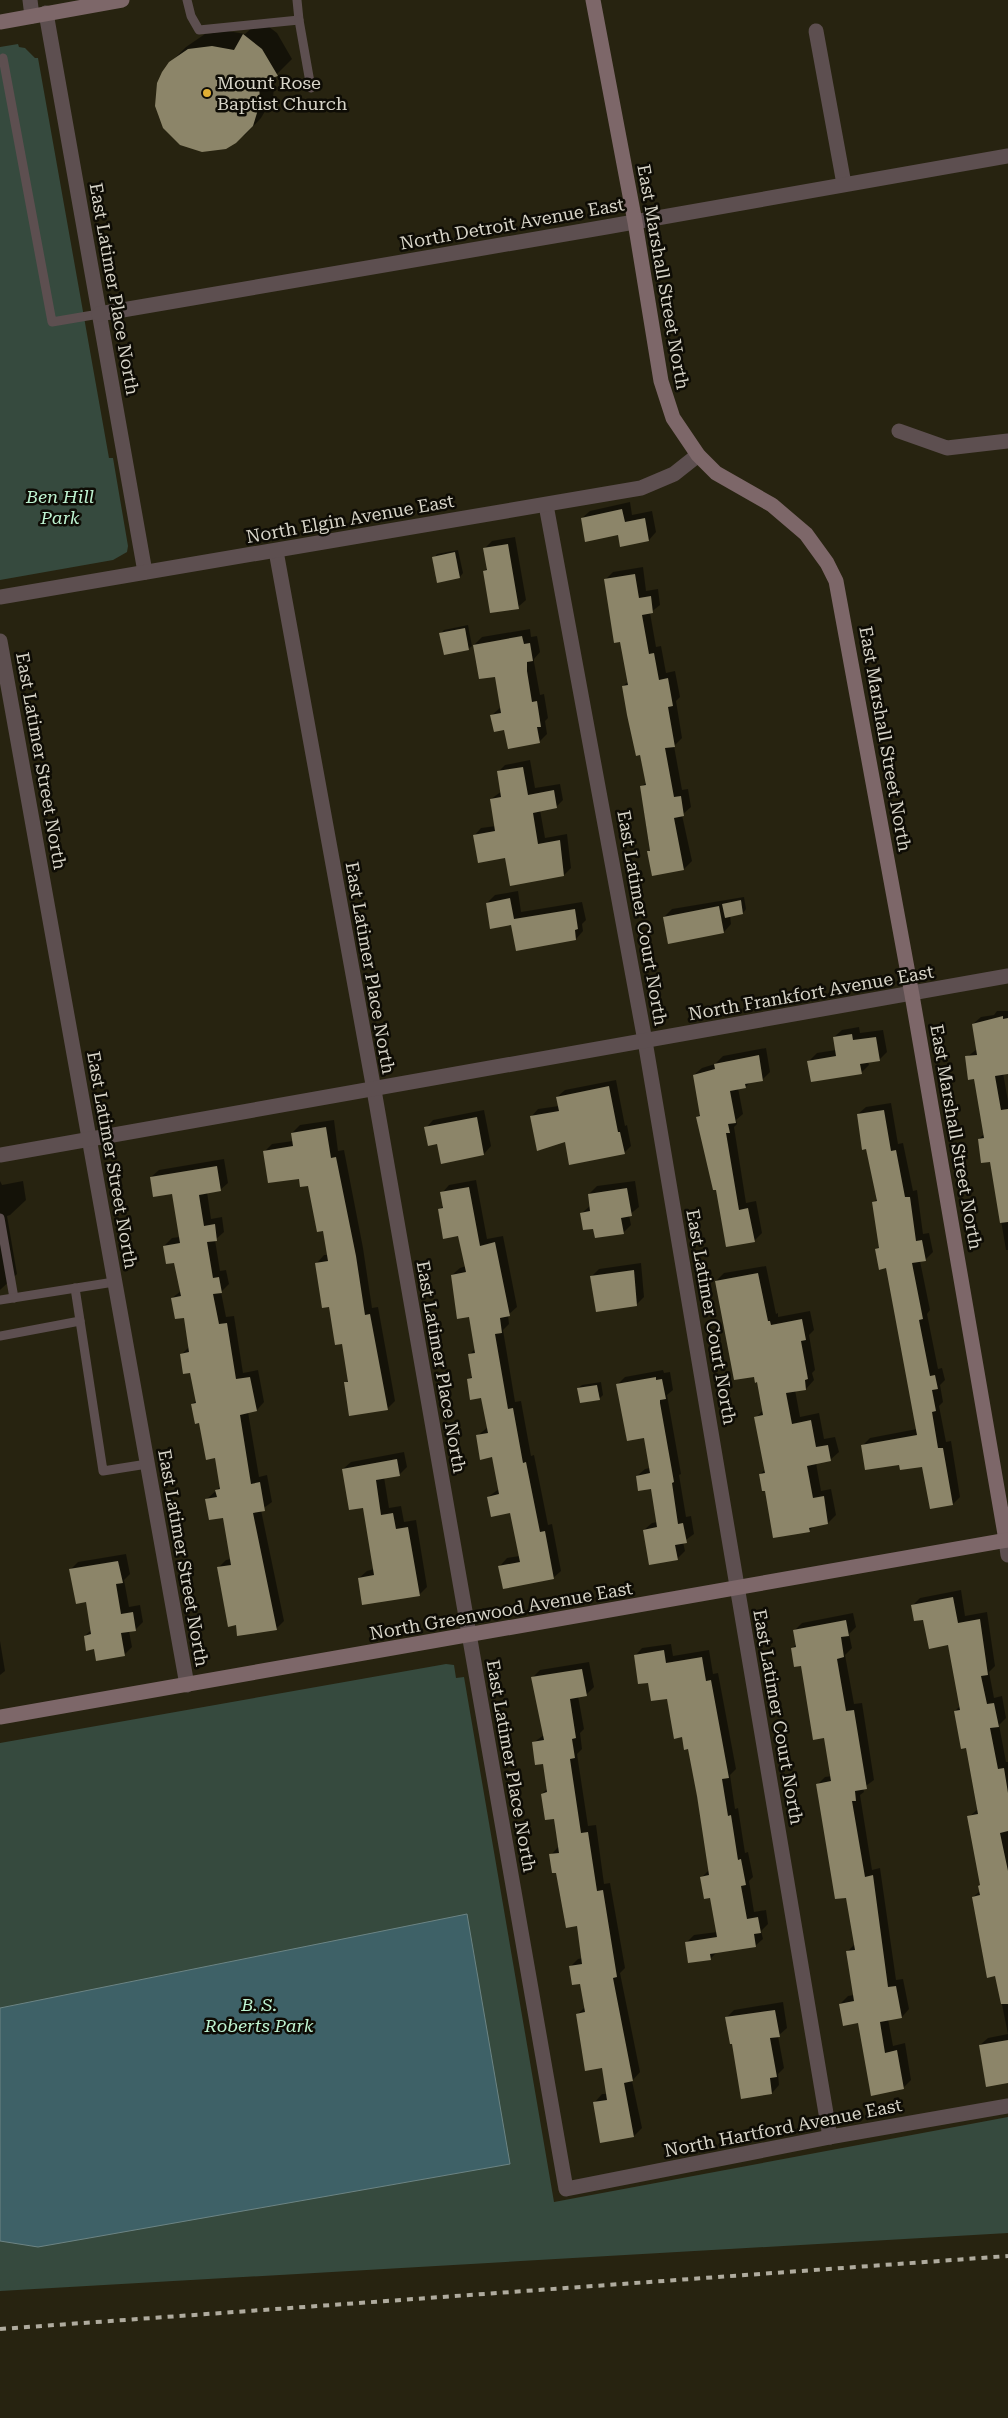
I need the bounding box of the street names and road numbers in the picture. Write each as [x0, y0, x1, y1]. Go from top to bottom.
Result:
street label: East Marshall Street North [633, 163, 694, 392]
street label: East Latimer Place North [85, 181, 144, 397]
street label: North Detroit Avenue East [398, 193, 626, 254]
street label: North Elgin Avenue East [244, 490, 456, 547]
street label: East Marshall Street North [855, 625, 916, 854]
street label: East Latimer Street North [12, 651, 71, 872]
street label: East Latimer Court North [613, 809, 672, 1028]
street label: East Latimer Place North [341, 860, 400, 1076]
street label: North Frankfort Avenue East [687, 961, 935, 1024]
street label: East Marshall Street North [926, 1023, 987, 1252]
street label: East Latimer Street North [83, 1050, 142, 1271]
street label: East Latimer Court North [682, 1208, 741, 1427]
street label: East Latimer Place North [412, 1259, 471, 1475]
street label: East Latimer Street North [154, 1448, 213, 1669]
street label: North Greenwood Avenue East [368, 1577, 634, 1644]
street label: East Latimer Court North [749, 1608, 808, 1827]
street label: East Latimer Place North [482, 1658, 541, 1874]
street label: North Hartford Avenue East [662, 2094, 904, 2161]

